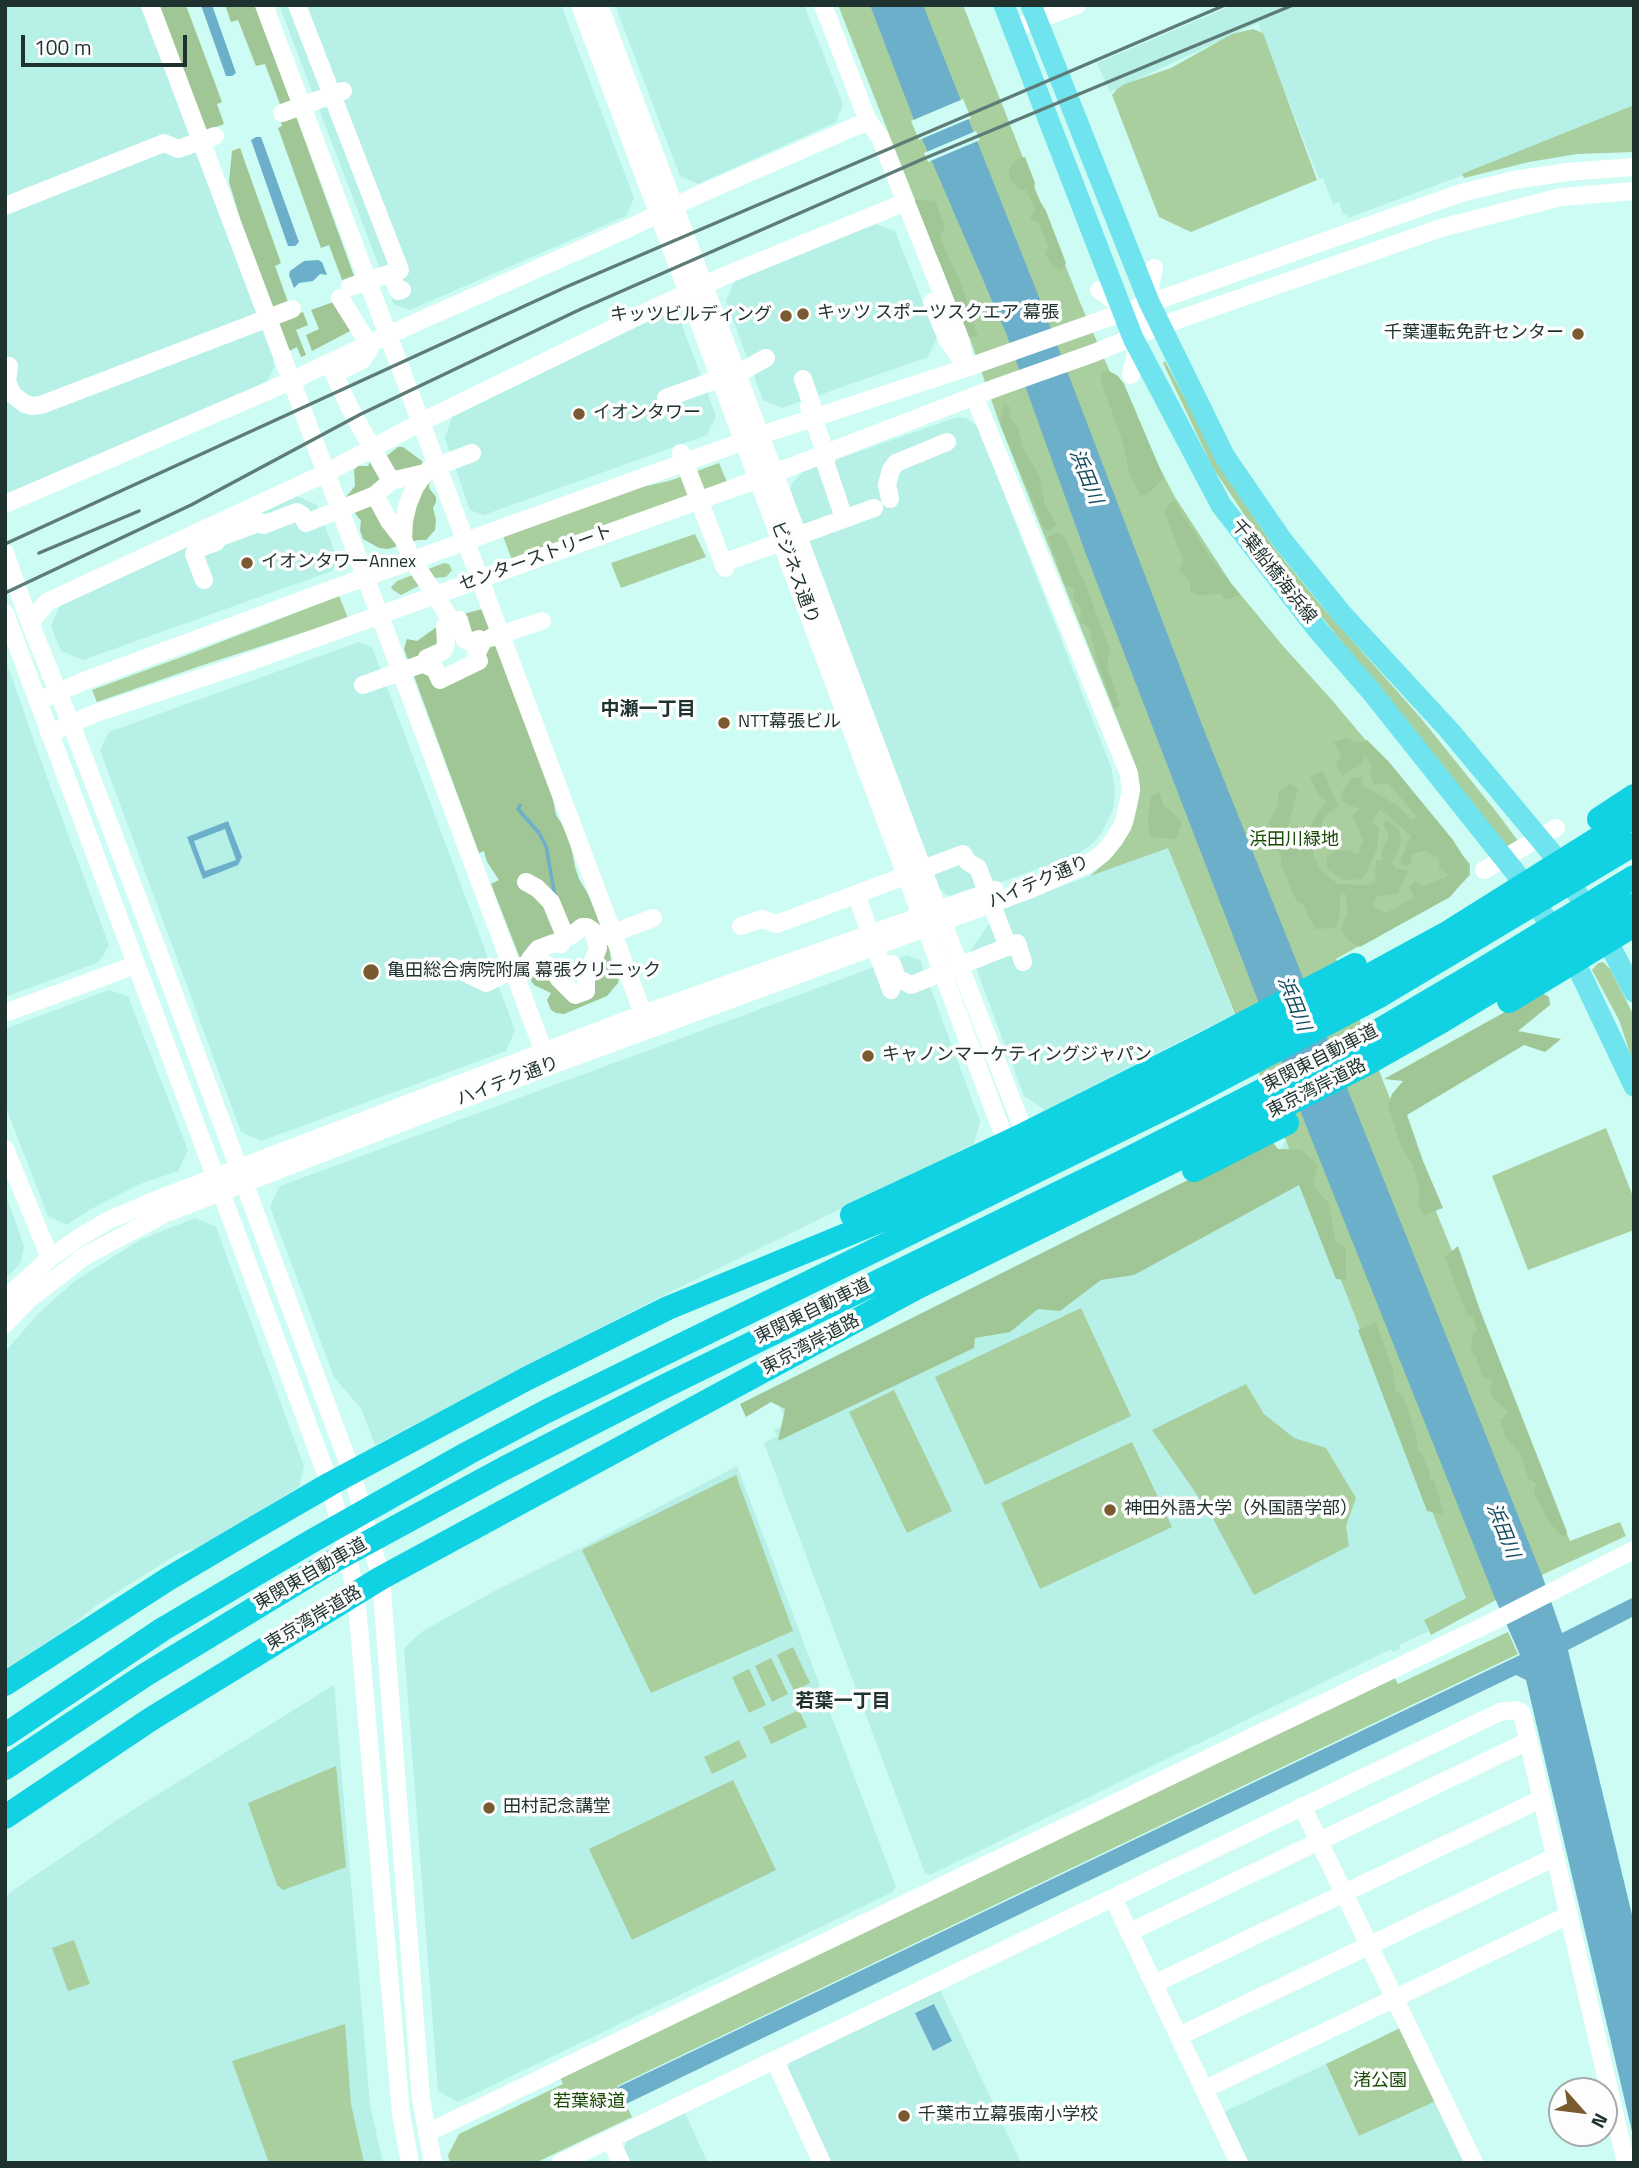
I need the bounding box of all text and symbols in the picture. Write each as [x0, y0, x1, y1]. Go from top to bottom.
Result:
scale bar [24, 21, 191, 65]
text: 100 m [34, 31, 91, 63]
place label: キッツ スポーツスクエア 幕張 [817, 303, 1059, 325]
place label: キッツビルディング [610, 305, 772, 327]
marker: キッツ スポーツスクエア 幕張 [795, 306, 811, 322]
marker: キッツビルディング [778, 308, 794, 324]
place label: 千葉運転免許センター [1384, 323, 1564, 345]
marker: 千葉運転免許センター [1570, 326, 1586, 342]
place label: イオンタワー [593, 403, 701, 425]
marker: イオンタワー [571, 406, 587, 422]
water label: 浜田川 [1064, 446, 1106, 508]
street label: 千葉船橋海浜線 [1226, 516, 1320, 628]
street label: ビジネス通り [765, 519, 823, 627]
street label: センターストリート [456, 521, 616, 597]
place label: イオンタワーAnnex [261, 552, 416, 574]
marker: イオンタワーAnnex [239, 555, 255, 571]
district label: 中瀬一丁目 [601, 699, 695, 721]
place label: NTT幕張ビル [738, 712, 841, 734]
marker: NTT幕張ビル [716, 715, 732, 731]
park label: 浜田川緑地 [1249, 830, 1339, 852]
street label: ハイテク通り [985, 852, 1093, 914]
place label: 亀田総合病院附属 幕張クリニック [387, 961, 661, 983]
marker: 亀田総合病院附属 幕張クリニック [361, 962, 381, 982]
water label: 浜田川 [1272, 973, 1314, 1035]
street label: 東関東自動車道 [1260, 1021, 1382, 1097]
place label: キャノンマーケティングジャパン [882, 1045, 1152, 1067]
marker: キャノンマーケティングジャパン [860, 1048, 876, 1064]
street label: ハイテク通り [454, 1053, 562, 1111]
street label: 東京湾岸道路 [1264, 1055, 1370, 1123]
street label: 東関東自動車道 [752, 1275, 874, 1349]
street label: 東京湾岸道路 [758, 1310, 864, 1380]
place label: 神田外語大学（外国語学部） [1124, 1499, 1358, 1521]
water label: 浜田川 [1481, 1500, 1523, 1562]
marker: 神田外語大学（外国語学部） [1102, 1502, 1118, 1518]
street label: 東関東自動車道 [251, 1534, 371, 1616]
street label: 東京湾岸道路 [262, 1582, 366, 1656]
district label: 若葉一丁目 [796, 1691, 890, 1713]
place label: 田村記念講堂 [503, 1797, 611, 1819]
marker: 田村記念講堂 [481, 1800, 497, 1816]
park label: 渚公園 [1353, 2071, 1407, 2093]
north arrow [1548, 2077, 1618, 2147]
park label: 若葉緑道 [553, 2092, 625, 2114]
place label: 千葉市立幕張南小学校 [918, 2105, 1098, 2127]
marker: 千葉市立幕張南小学校 [896, 2108, 912, 2124]
text: N [1584, 2109, 1616, 2134]

